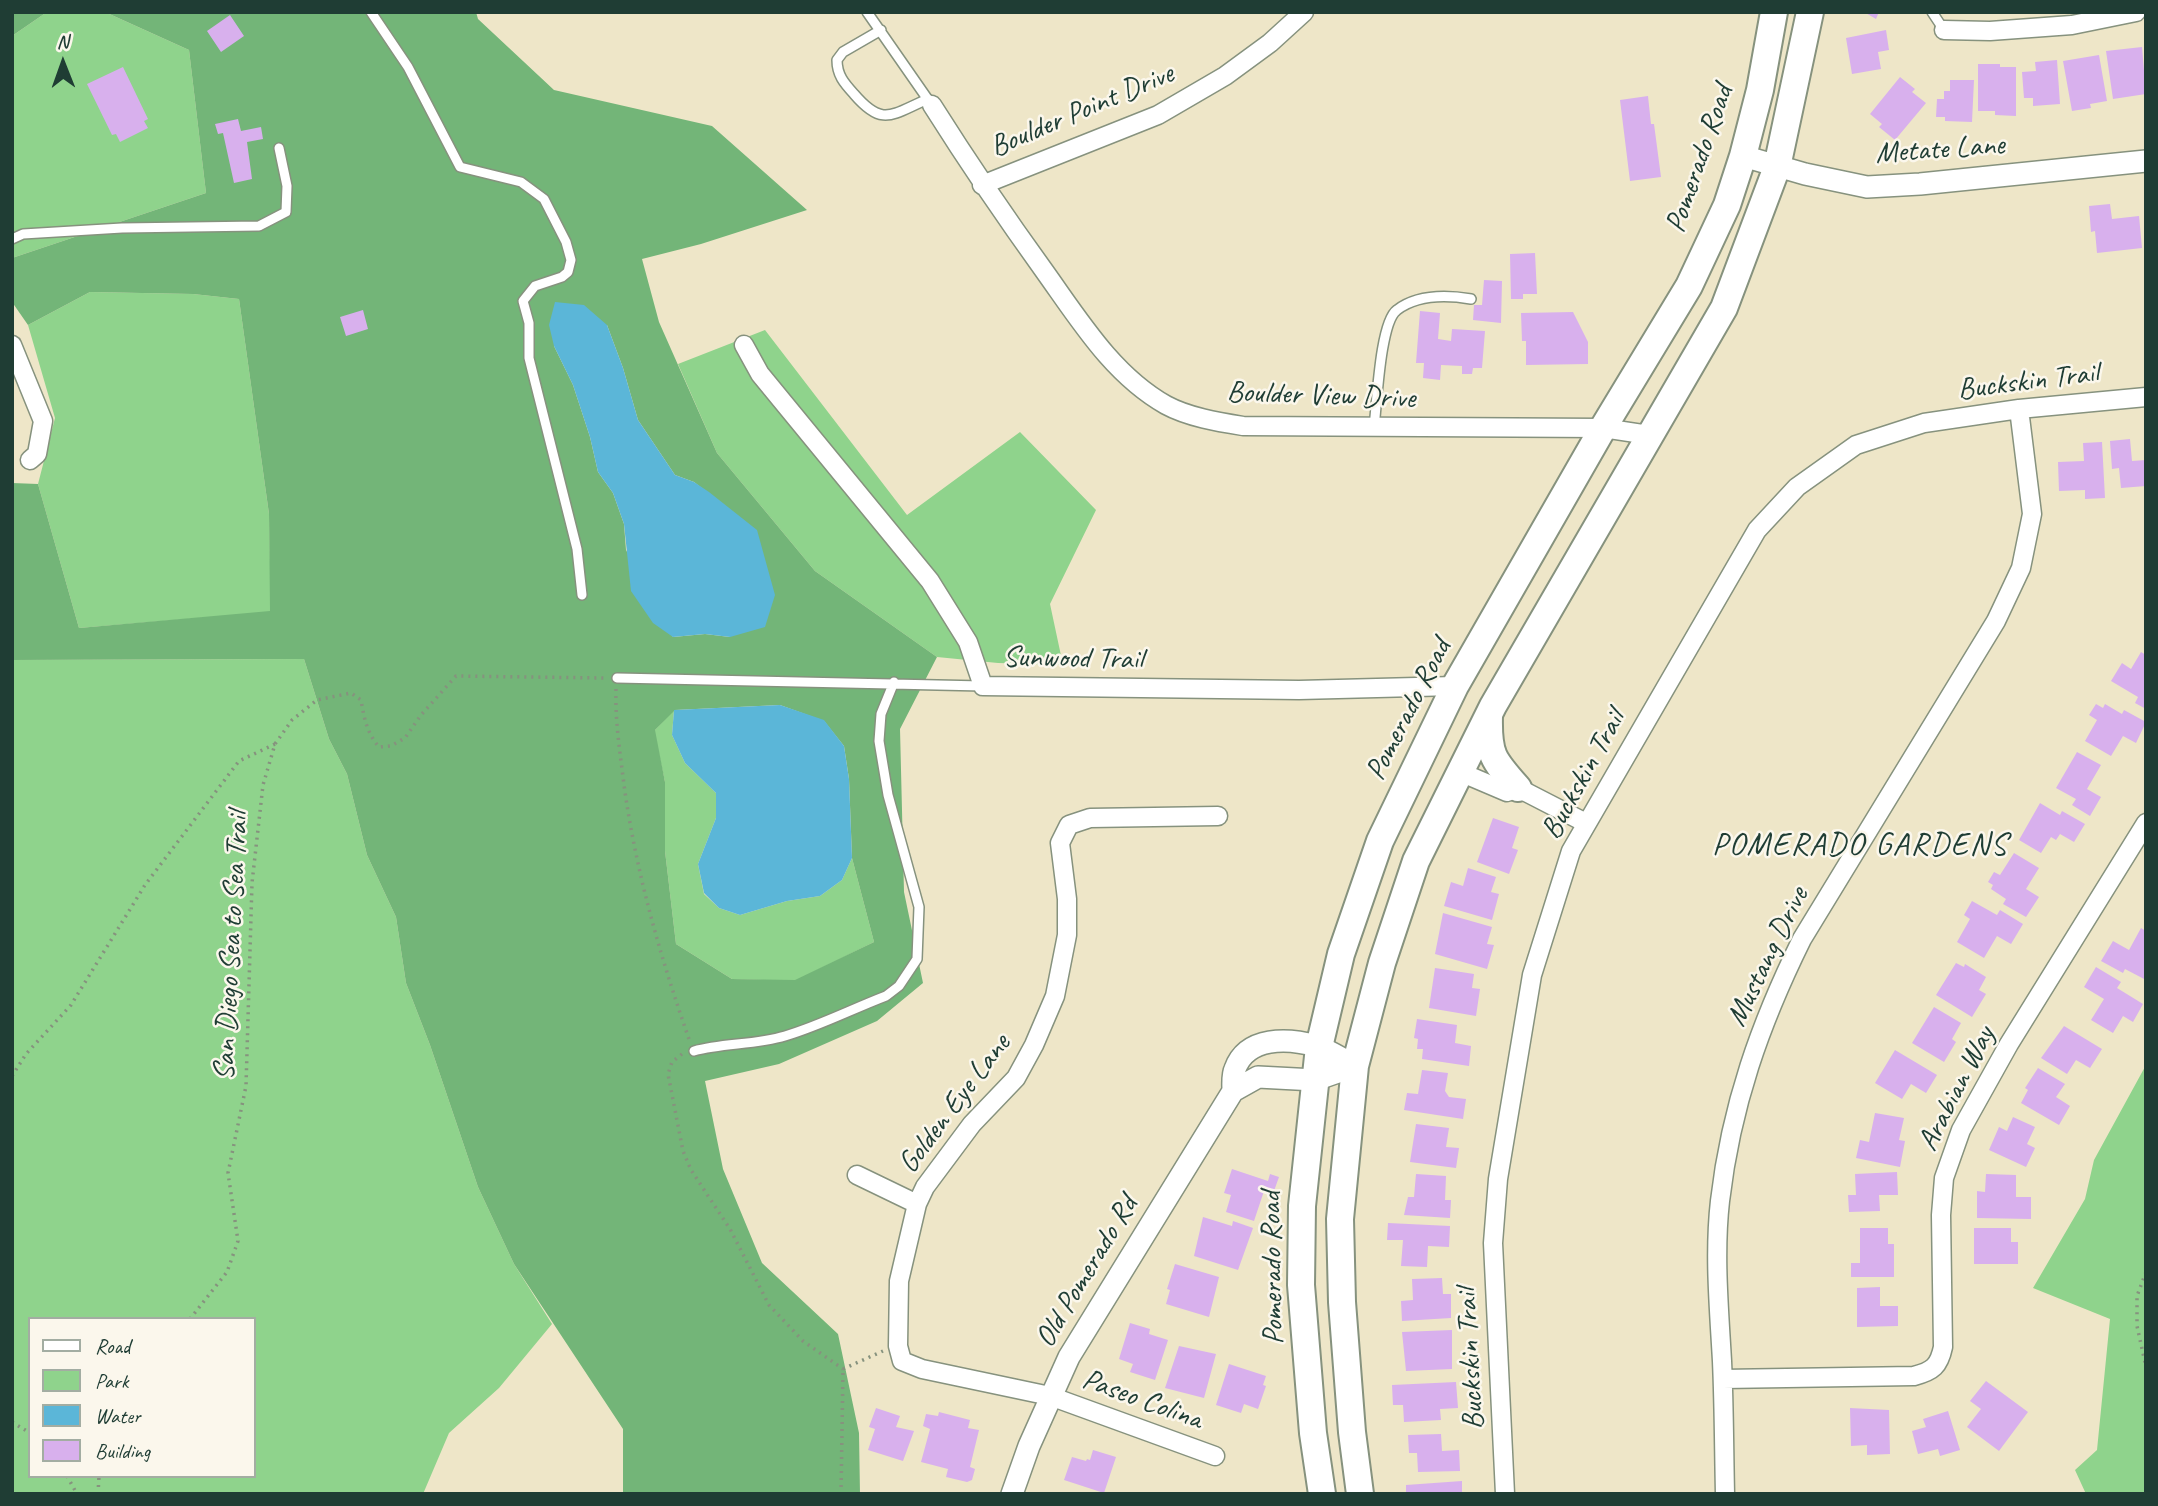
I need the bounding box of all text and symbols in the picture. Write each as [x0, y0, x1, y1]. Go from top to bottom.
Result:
north arrow [28, 28, 98, 98]
text: N [57, 30, 69, 54]
street label: Boulder Point Drive [985, 56, 1179, 166]
street label: Pomerado Road [1658, 81, 1742, 237]
street label: Metate Lane [1874, 128, 2006, 172]
street label: Buckskin Trail [1956, 356, 2100, 408]
street label: Boulder View Drive [1226, 375, 1416, 417]
street label: Pomerado Road [1358, 634, 1460, 786]
street label: Sunwood Trail [1003, 640, 1143, 678]
street label: Buckskin Trail [1534, 704, 1634, 846]
street label: San Diego Sea to Sea Trail [207, 811, 257, 1081]
district label: POMERADO GARDENS [1716, 827, 2004, 865]
street label: Mustang Drive [1719, 882, 1817, 1032]
street label: Arabian Way [1910, 1021, 2004, 1157]
street label: Golden Eye Lane [891, 1027, 1019, 1181]
street label: Old Pomerado Rd [1028, 1190, 1146, 1354]
street label: Pomerado Road [1254, 1191, 1292, 1345]
street label: Buckskin Trail [1449, 1287, 1493, 1431]
legend [28, 1317, 256, 1478]
text: Road [95, 1333, 130, 1359]
street label: Paseo Colina [1077, 1362, 1207, 1438]
text: Park [95, 1368, 128, 1394]
text: Water [95, 1403, 141, 1429]
text: Building [95, 1438, 150, 1464]

